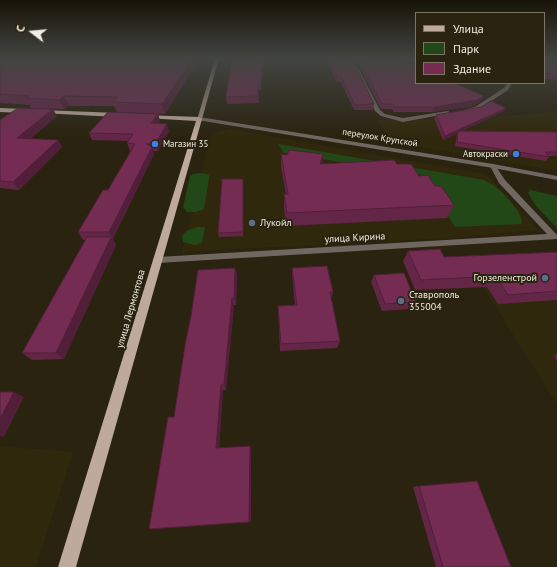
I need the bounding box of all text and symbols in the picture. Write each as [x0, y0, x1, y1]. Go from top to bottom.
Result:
north arrow [12, 12, 52, 52]
legend [415, 12, 545, 84]
text: Улица [453, 21, 484, 36]
text: С [13, 24, 28, 34]
text: Парк [453, 41, 479, 56]
text: Здание [453, 61, 491, 76]
street label: переулок Крупской [342, 127, 418, 149]
marker: Магазин 35 [150, 139, 160, 149]
place label: Магазин 35 [163, 139, 208, 149]
place label: Автокраски [463, 149, 508, 159]
marker: Автокраски [511, 149, 521, 159]
place label: Лукойл [260, 217, 291, 229]
marker: Лукойл [247, 218, 257, 228]
street label: улица Кирина [324, 230, 386, 246]
street label: улица Лермонтова [114, 268, 148, 350]
place label: Горзеленстрой [474, 272, 537, 284]
marker: Горзеленстрой [540, 273, 550, 283]
place label: Ставрополь 355004 [409, 289, 459, 312]
marker: Ставрополь 355004 [396, 296, 406, 306]

